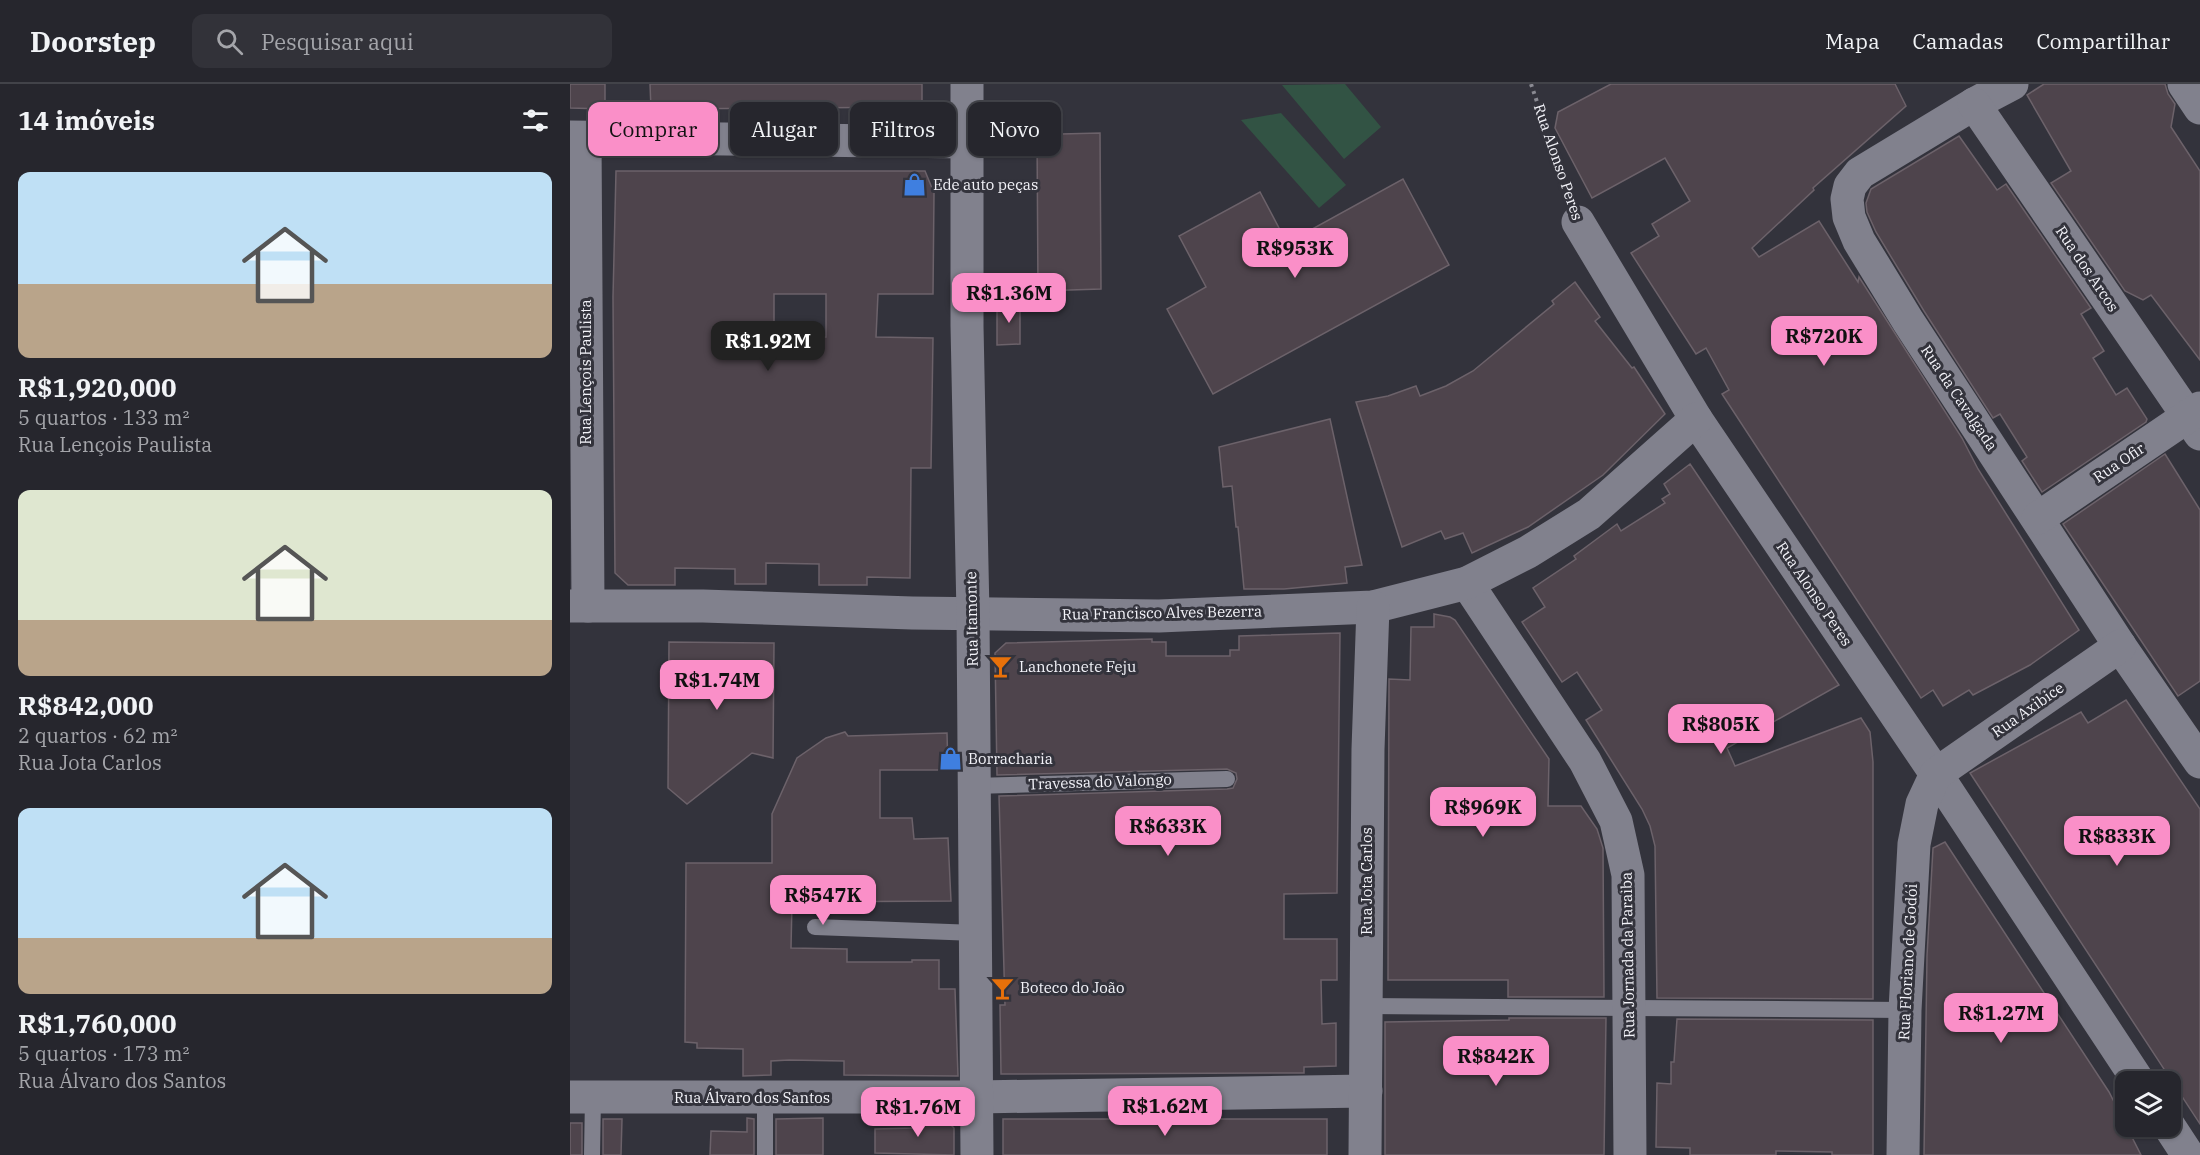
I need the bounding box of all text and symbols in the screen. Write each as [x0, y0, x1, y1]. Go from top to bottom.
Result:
search box [192, 14, 612, 68]
text: Doorstep [30, 23, 156, 60]
icon: search [213, 25, 246, 58]
text: Pesquisar aqui [261, 27, 414, 56]
text: Mapa [1825, 27, 1880, 55]
text: Camadas [1913, 27, 2003, 55]
text: Compartilhar [2036, 27, 2170, 55]
street label: Rua Alonso Peres [1530, 101, 1587, 223]
chip: Comprar [588, 102, 718, 156]
chip: Alugar [730, 102, 838, 156]
chip: Filtros [850, 102, 956, 156]
chip: Novo [968, 102, 1061, 156]
text: 14 imóveis [18, 103, 155, 137]
icon: filters [519, 104, 552, 137]
shop icon: Ede auto peças [902, 172, 928, 198]
place label: Ede auto peças [933, 175, 1038, 194]
icon: home [231, 211, 339, 319]
street label: Rua dos Arcos [2052, 222, 2123, 315]
pin: R$953K [1246, 228, 1344, 279]
text: R$953K [1256, 234, 1334, 261]
pin: R$1.36M [954, 273, 1064, 324]
text: R$1.36M [966, 279, 1052, 306]
street label: Rua Lençois Paulista [576, 299, 595, 445]
pin: R$720K [1775, 316, 1873, 367]
pin: R$1.92M [713, 321, 823, 372]
text: R$720K [1785, 322, 1863, 349]
text: R$1.92M [725, 327, 811, 354]
street label: Rua da Cavalgada [1917, 341, 2002, 454]
text: R$1,920,000 [18, 370, 177, 404]
text: 5 quartos · 133 m² [18, 404, 189, 431]
text: Rua Lençois Paulista [18, 431, 212, 458]
street label: Rua Ofir [2089, 438, 2148, 487]
icon: home [231, 529, 339, 637]
street label: Rua Alonso Peres [1772, 538, 1856, 650]
street label: Rua Itamonte [961, 571, 982, 667]
street label: Rua Francisco Alves Bezerra [1062, 601, 1262, 624]
bar icon: Lanchonete Feju [988, 654, 1014, 680]
place label: Lanchonete Feju [1019, 657, 1136, 676]
pin: R$1.74M [662, 660, 772, 711]
text: R$1.74M [674, 666, 760, 693]
street label: Rua Axibice [1988, 678, 2067, 741]
text: R$842,000 [18, 688, 154, 722]
pin: R$805K [1672, 704, 1770, 755]
text: R$805K [1682, 710, 1760, 737]
text: 2 quartos · 62 m² [18, 722, 177, 749]
shop icon: Borracharia [937, 746, 963, 772]
text: Rua Jota Carlos [18, 749, 162, 776]
place label: Borracharia [968, 749, 1053, 768]
street label: Travessa do Valongo [1028, 769, 1172, 794]
pin: R$969K [1434, 787, 1532, 838]
text: R$969K [1444, 793, 1522, 820]
pin: R$633K [1119, 806, 1217, 857]
text: R$633K [1129, 812, 1207, 839]
pin: R$833K [2068, 816, 2166, 867]
text: R$833K [2078, 822, 2156, 849]
street label: Rua Jota Carlos [1357, 827, 1376, 935]
icon: home [231, 847, 339, 955]
street label: Rua Jornada da Paraiba [1617, 872, 1638, 1038]
pin: R$547K [774, 875, 872, 926]
text: R$547K [784, 881, 862, 908]
street label: Rua Floriano de Godói [1894, 883, 1921, 1041]
bar icon: Boteco do João [989, 975, 1015, 1001]
place label: Boteco do João [1020, 978, 1124, 997]
pin: R$1.27M [1946, 993, 2056, 1044]
text: R$1.27M [1958, 999, 2044, 1026]
text: R$1,760,000 [18, 1006, 177, 1040]
pin: R$842K [1447, 1036, 1545, 1087]
text: 5 quartos · 173 m² [18, 1040, 189, 1067]
text: R$842K [1457, 1042, 1535, 1069]
text: Rua Álvaro dos Santos [18, 1067, 226, 1094]
map controls [2115, 1071, 2181, 1137]
button: layers [2115, 1071, 2181, 1137]
pin: R$1.62M [1110, 1086, 1220, 1137]
pin: R$1.76M [863, 1087, 973, 1138]
street label: Rua Álvaro dos Santos [674, 1088, 830, 1107]
text: R$1.62M [1122, 1092, 1208, 1119]
text: R$1.76M [875, 1093, 961, 1120]

